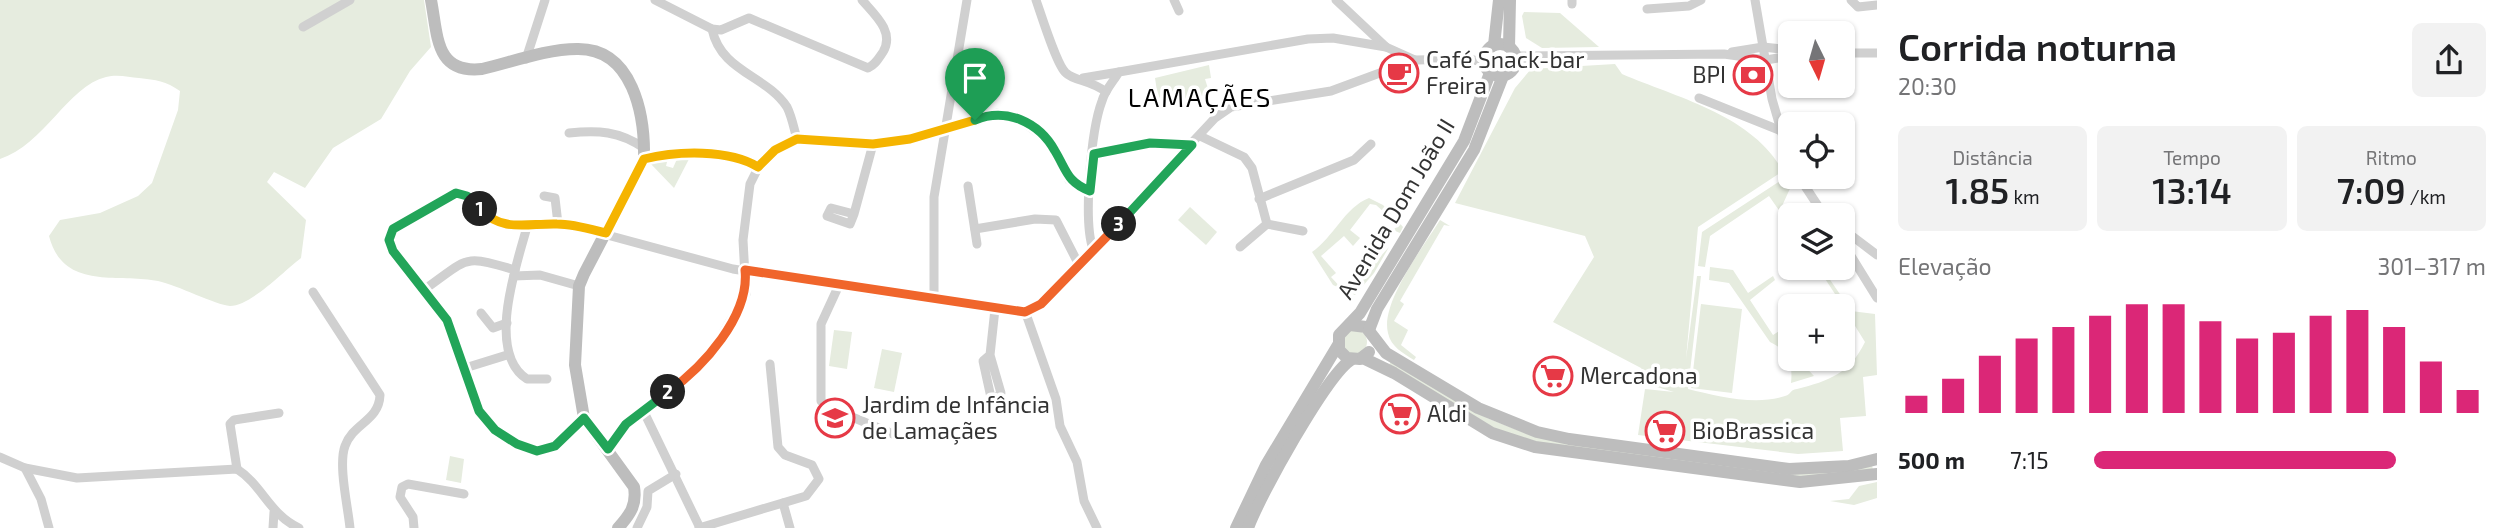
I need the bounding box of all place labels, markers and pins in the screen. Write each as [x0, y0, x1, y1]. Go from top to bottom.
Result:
place label: Café Snack-bar Freira [1426, 45, 1584, 99]
pin [945, 48, 1005, 120]
cafe icon: Café Snack-bar Freira [1378, 52, 1420, 94]
bank icon: BPI [1732, 54, 1774, 96]
place label: BPI [1692, 60, 1726, 88]
pin: 1 [462, 192, 498, 227]
pin: 3 [1102, 206, 1136, 242]
supermarket icon: Mercadona [1532, 355, 1574, 397]
place label: Mercadona [1580, 361, 1698, 389]
pin: 2 [650, 374, 686, 410]
place label: Jardim de Infância de Lamaçães [862, 390, 1050, 445]
supermarket icon: Aldi [1379, 393, 1421, 435]
school or university icon: Jardim de Infância de Lamaçães [814, 397, 856, 439]
place label: Aldi [1427, 399, 1467, 427]
supermarket icon: BioBrassica [1644, 410, 1686, 452]
place label: BioBrassica [1692, 416, 1814, 444]

